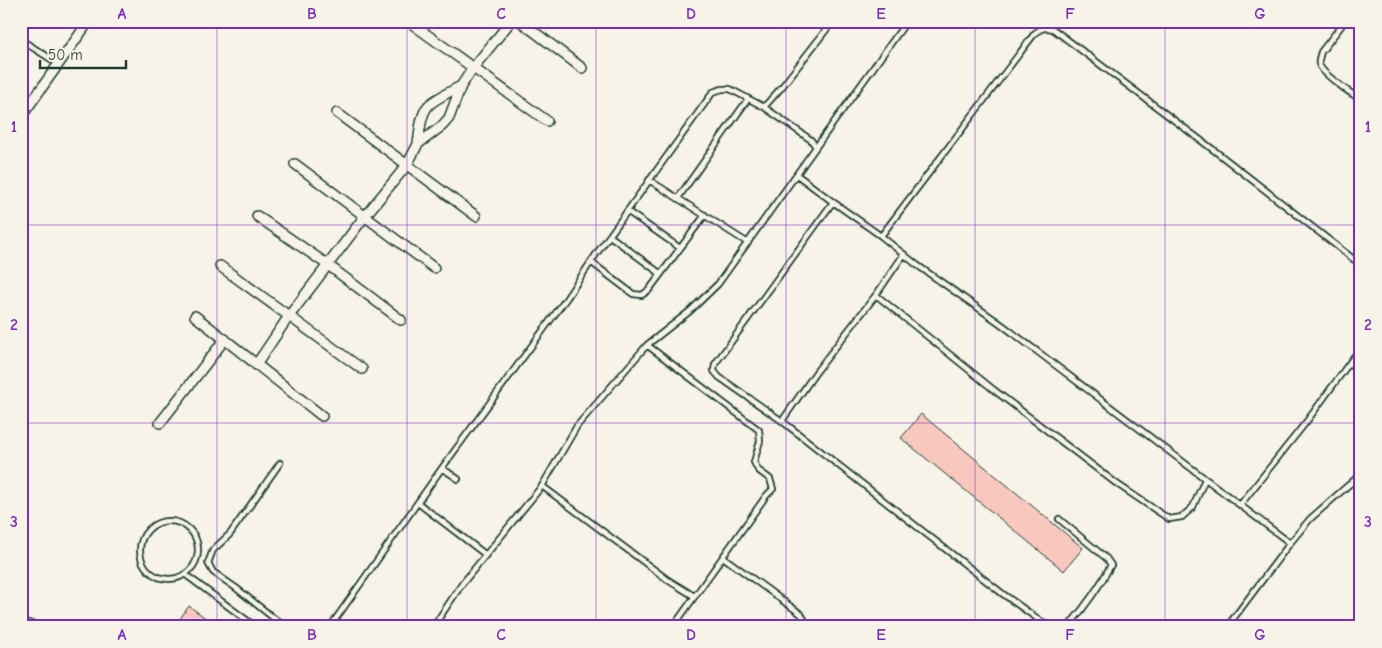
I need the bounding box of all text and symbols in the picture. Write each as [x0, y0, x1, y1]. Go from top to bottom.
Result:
text: A [118, 5, 127, 23]
text: B [307, 5, 317, 23]
text: C [496, 5, 506, 23]
text: D [686, 5, 696, 23]
text: E [876, 5, 886, 23]
text: F [1065, 5, 1075, 23]
text: G [1254, 5, 1266, 23]
scale bar [40, 38, 126, 70]
text: 50 m [48, 46, 83, 64]
text: 1 [11, 118, 17, 136]
text: 1 [1365, 118, 1371, 136]
text: 2 [10, 316, 18, 334]
text: 2 [1364, 316, 1372, 334]
text: 3 [10, 513, 18, 531]
text: 3 [1364, 513, 1372, 531]
text: A [118, 626, 127, 644]
text: B [307, 626, 317, 644]
text: C [496, 626, 506, 644]
text: D [686, 626, 696, 644]
text: E [876, 626, 886, 644]
text: F [1065, 626, 1075, 644]
text: G [1254, 626, 1266, 644]

